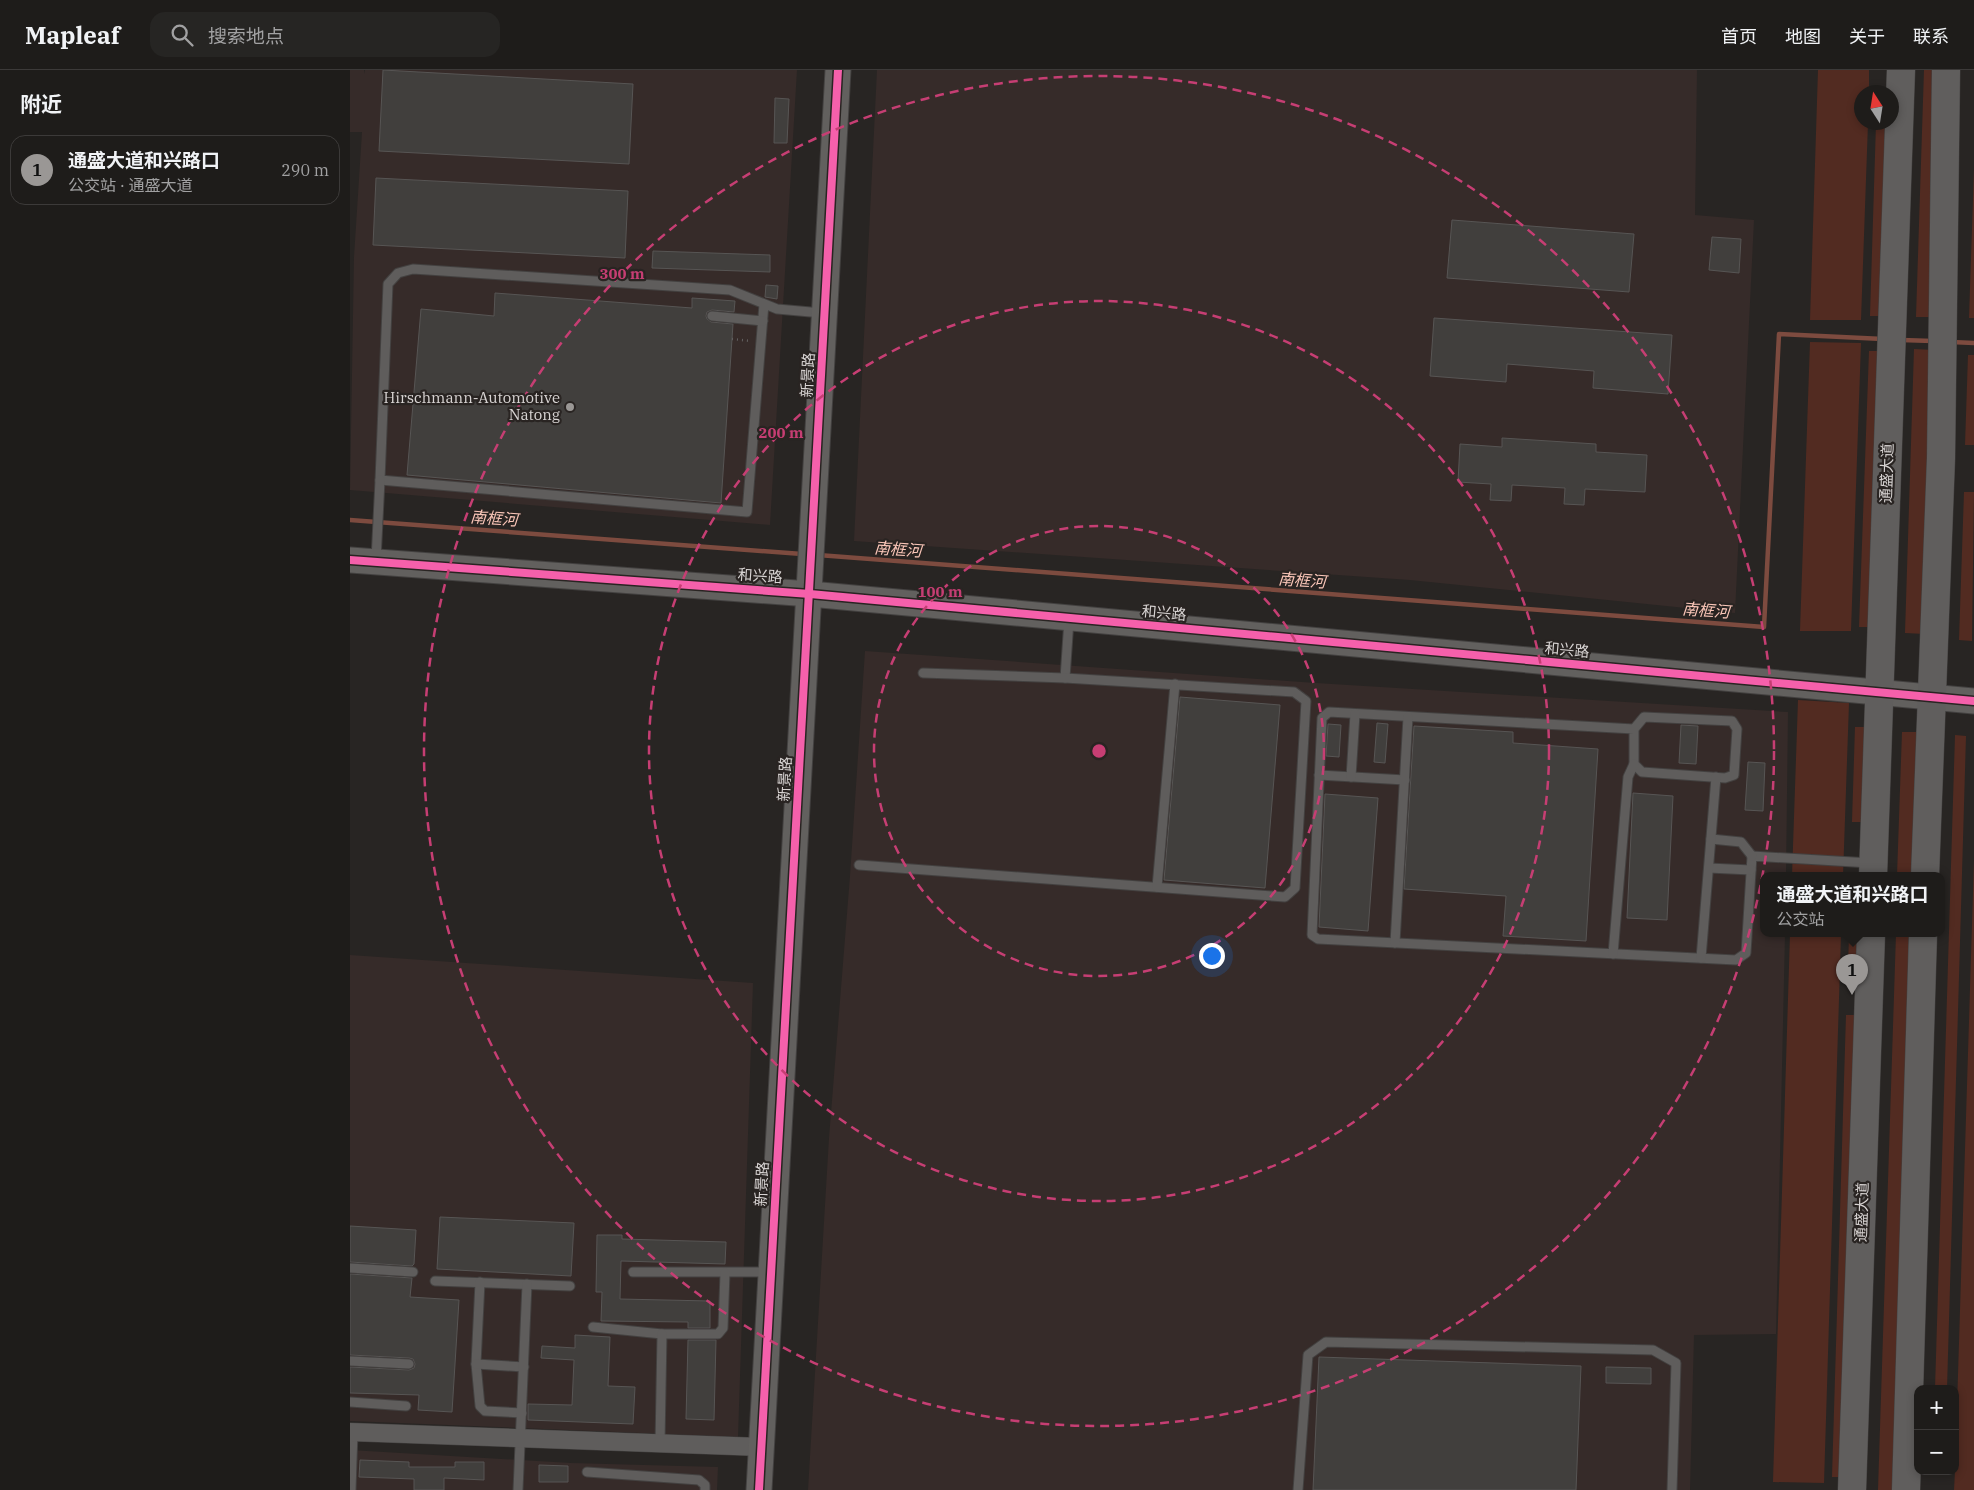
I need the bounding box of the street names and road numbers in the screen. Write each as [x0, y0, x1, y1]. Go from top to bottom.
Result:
street label: 新景路 [797, 352, 818, 398]
street label: 通盛大道 [1876, 443, 1897, 503]
street label: 和兴路 [737, 564, 783, 587]
street label: 和兴路 [1141, 601, 1187, 624]
street label: 和兴路 [1544, 638, 1590, 661]
street label: 新景路 [774, 756, 795, 802]
street label: 新景路 [751, 1161, 772, 1207]
street label: 通盛大道 [1851, 1182, 1872, 1242]

